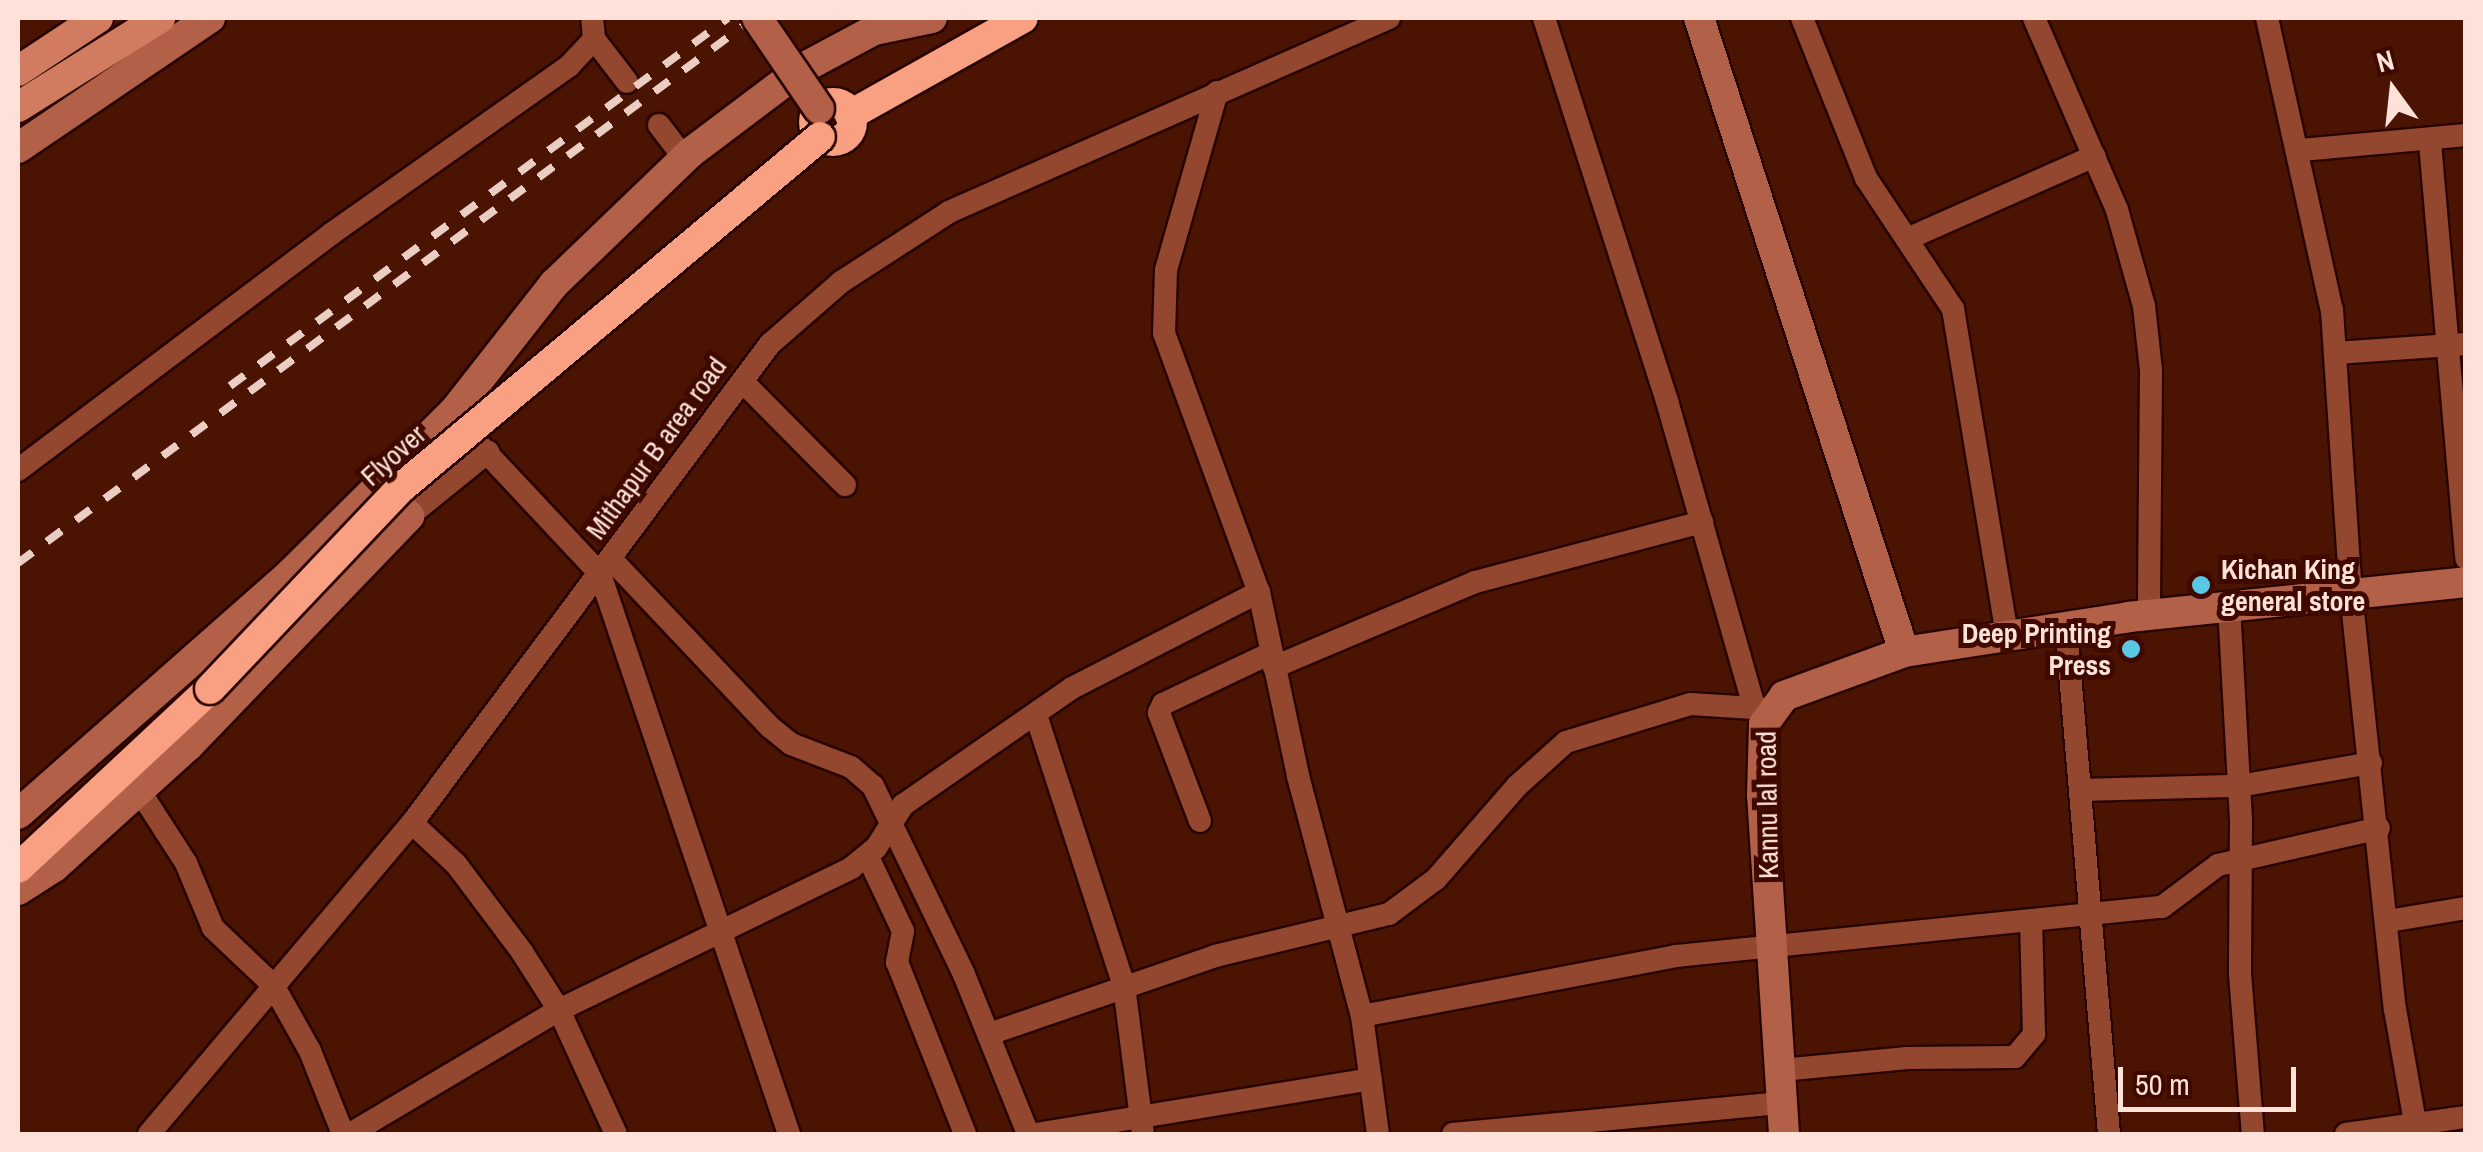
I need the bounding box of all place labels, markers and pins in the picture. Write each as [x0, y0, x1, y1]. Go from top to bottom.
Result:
place label: Kichan King general store [2221, 552, 2365, 618]
marker: Kichan King general store [2190, 574, 2212, 596]
place label: Deep Printing Press [1962, 616, 2111, 682]
marker: Deep Printing Press [2120, 638, 2142, 660]

